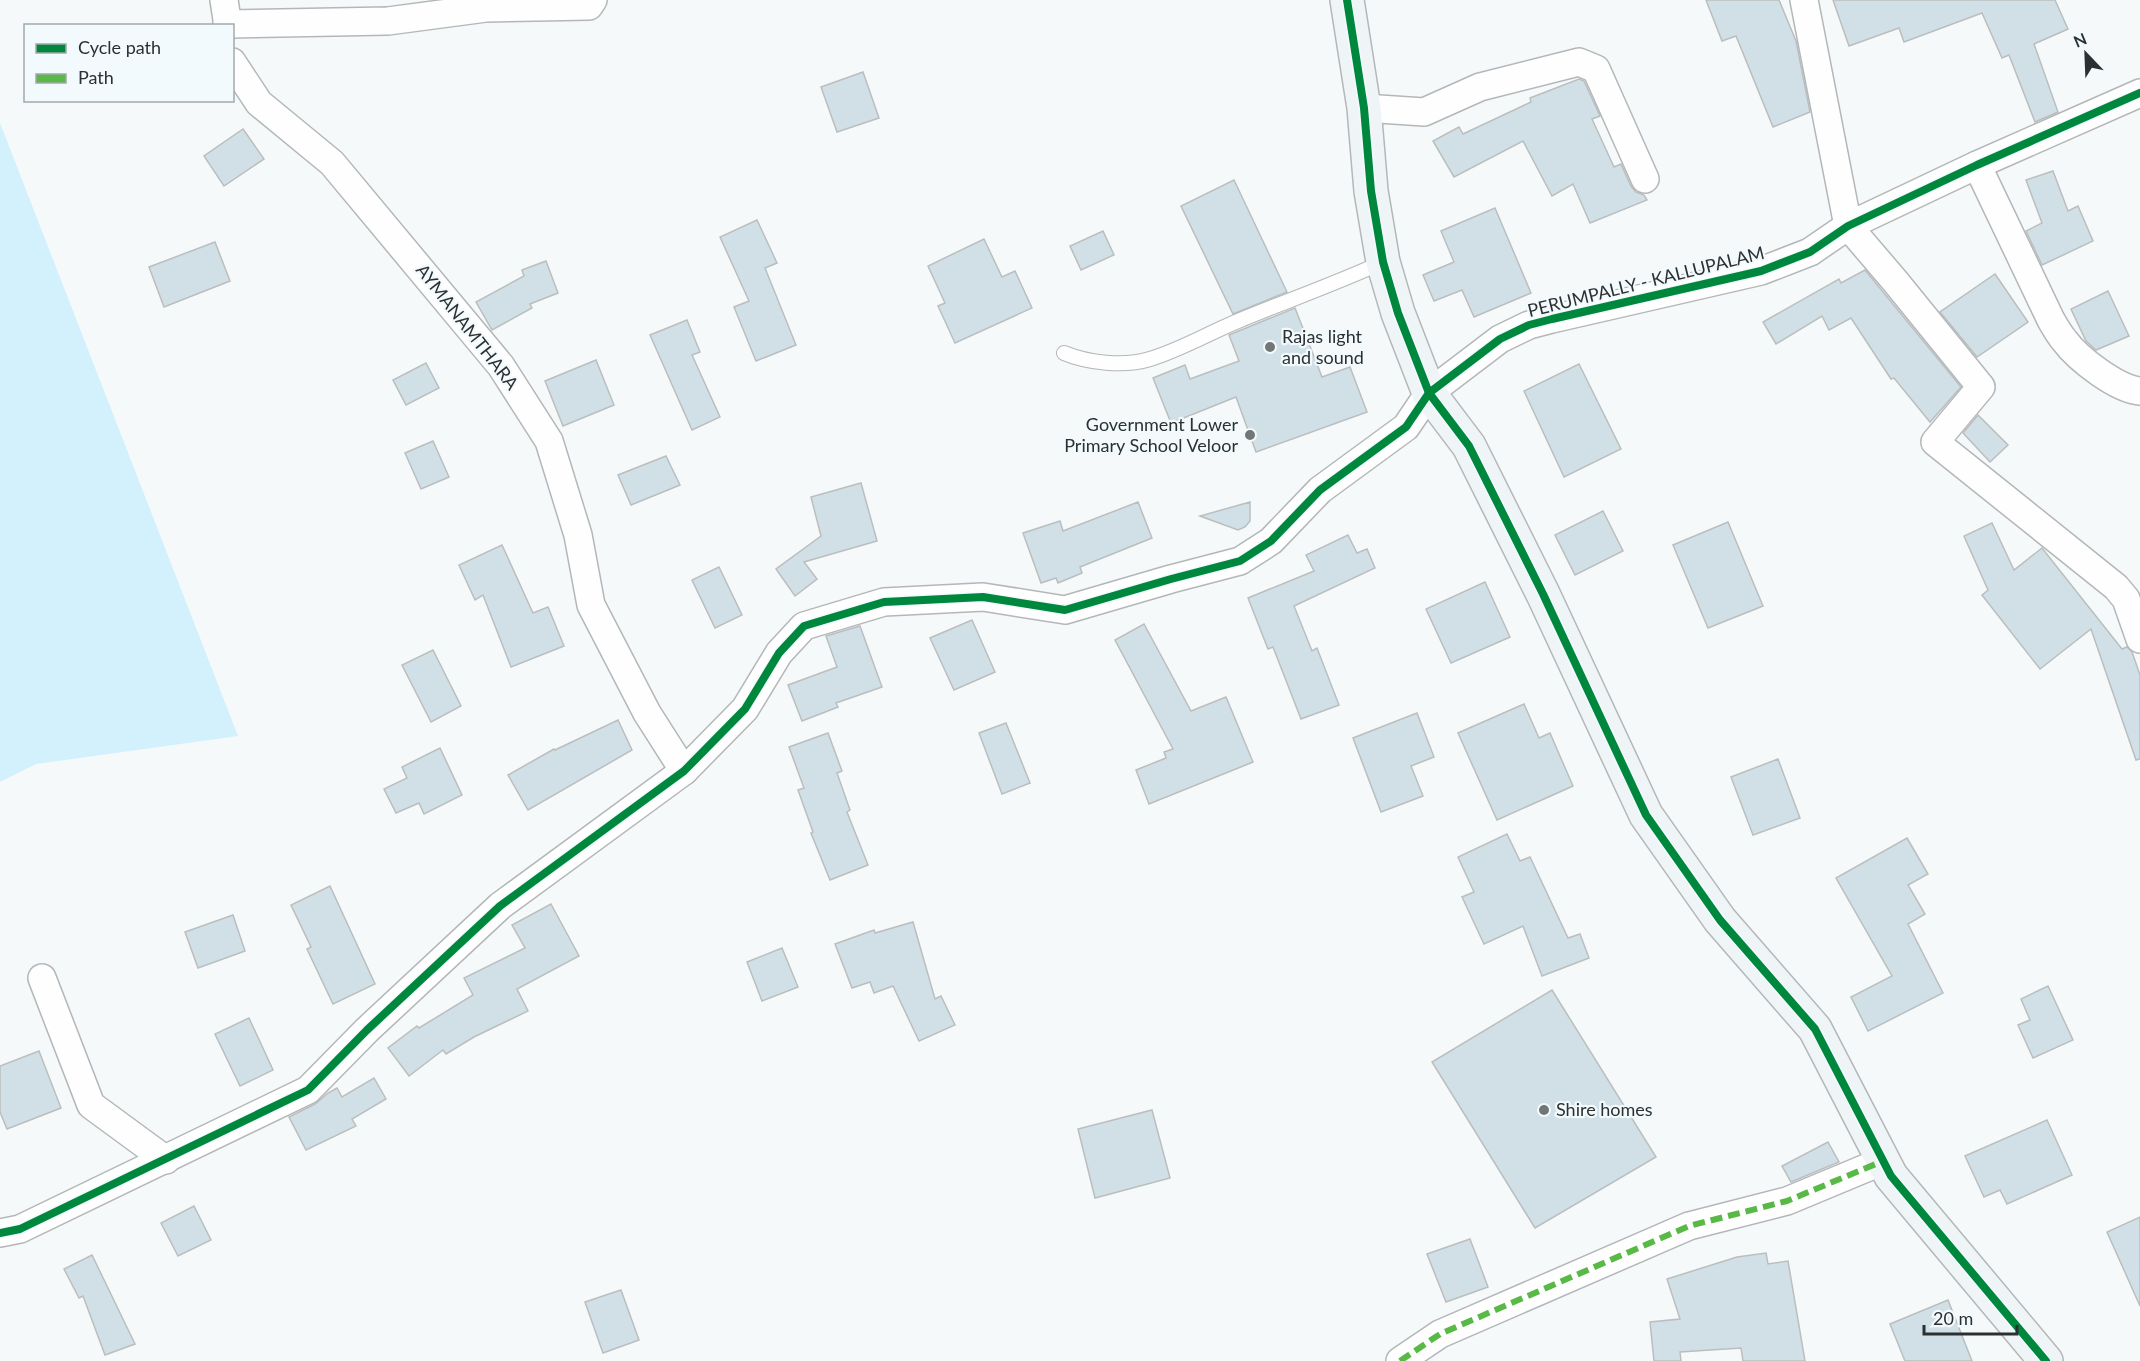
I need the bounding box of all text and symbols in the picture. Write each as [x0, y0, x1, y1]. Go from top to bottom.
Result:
legend [24, 24, 234, 102]
north arrow [2056, 24, 2116, 84]
text: N [2071, 29, 2089, 51]
text: Cycle path [78, 36, 161, 58]
text: Path [78, 66, 114, 88]
street label: PERUMPALLY - KALLUPALAM [1525, 241, 1766, 321]
street label: AYMANAMTHARA [412, 259, 524, 394]
place label: Rajas light and sound [1282, 325, 1364, 368]
marker: Rajas light and sound [1263, 340, 1277, 354]
place label: Government Lower Primary School Veloor [1064, 413, 1238, 456]
marker: Government Lower Primary School Veloor [1243, 428, 1257, 442]
place label: Shire homes [1556, 1098, 1653, 1120]
marker: Shire homes [1537, 1103, 1551, 1117]
scale bar [1924, 1298, 2017, 1336]
text: 20 m [1933, 1307, 1973, 1329]

